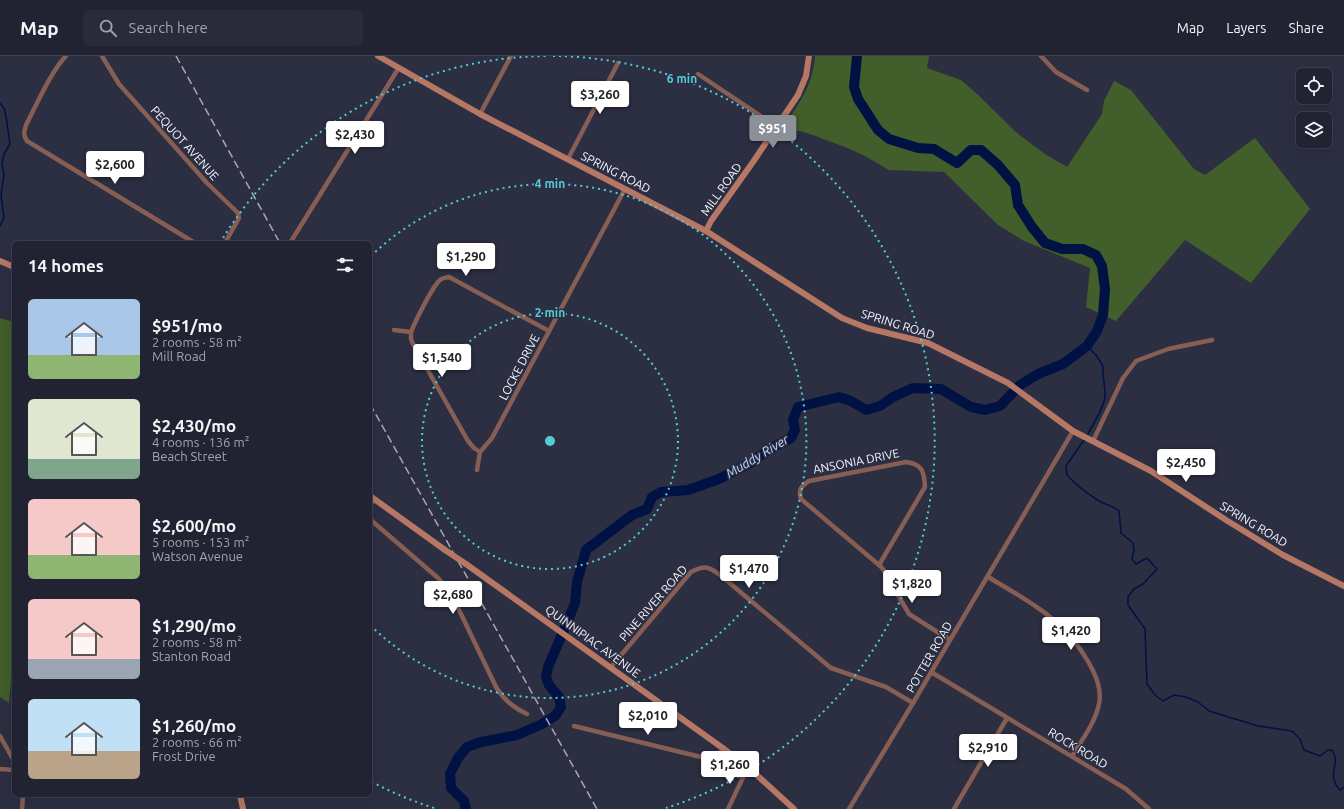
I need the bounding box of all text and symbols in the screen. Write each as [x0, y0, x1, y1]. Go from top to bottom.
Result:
search box [83, 10, 363, 46]
text: Map [20, 17, 59, 39]
icon: search [97, 17, 119, 39]
text: Search here [129, 19, 208, 36]
text: Map [1177, 20, 1204, 36]
text: Layers [1226, 20, 1266, 36]
text: Share [1288, 20, 1324, 36]
map controls [1296, 68, 1332, 148]
button: locate [1296, 68, 1332, 104]
text: 6 min [667, 72, 697, 85]
pin: $3,260 [567, 81, 633, 115]
text: $3,260 [580, 87, 620, 101]
street label: PEQUOT AVENUE [148, 103, 222, 183]
button: layers [1296, 112, 1332, 148]
pin: $951 [749, 115, 797, 149]
pin: $2,430 [322, 121, 388, 155]
text: $951 [758, 121, 788, 135]
text: $2,430 [335, 127, 375, 141]
street label: SPRING ROAD [579, 149, 653, 195]
pin: $2,600 [82, 151, 148, 185]
text: $2,600 [95, 157, 135, 171]
street label: MILL ROAD [698, 160, 744, 218]
text: 4 min [535, 177, 565, 190]
pin: $1,290 [433, 243, 499, 277]
text: $1,290 [446, 249, 486, 263]
icon: filters [334, 254, 356, 276]
text: 14 homes [28, 256, 104, 275]
text: 2 min [535, 306, 565, 319]
street label: SPRING ROAD [860, 307, 936, 341]
icon: home [60, 315, 108, 363]
text: $951/mo [152, 316, 222, 335]
street label: LOCKE DRIVE [496, 332, 542, 402]
text: 2 rooms · 58 m² [152, 335, 242, 349]
pin: $1,540 [409, 344, 475, 378]
text: Mill Road [152, 349, 206, 363]
text: $1,540 [422, 350, 462, 364]
icon: home [60, 415, 108, 463]
text: $2,430/mo [152, 416, 236, 435]
water label: Muddy River [723, 431, 792, 480]
centre of rings [543, 434, 557, 448]
text: 4 rooms · 136 m² [152, 435, 249, 449]
street label: ANSONIA DRIVE [812, 446, 900, 476]
text: Beach Street [152, 449, 227, 463]
pin: $2,450 [1153, 449, 1219, 483]
text: $2,450 [1166, 455, 1206, 469]
street label: SPRING ROAD [1218, 499, 1290, 549]
icon: home [60, 515, 108, 563]
text: $2,600/mo [152, 516, 236, 535]
text: 5 rooms · 153 m² [152, 535, 249, 549]
text: Watson Avenue [152, 549, 243, 563]
pin: $1,470 [716, 555, 782, 589]
text: $1,470 [729, 561, 769, 575]
street label: PINE RIVER ROAD [616, 562, 690, 644]
pin: $1,820 [879, 570, 945, 604]
text: $1,820 [892, 576, 932, 590]
pin: $2,680 [420, 581, 486, 615]
text: $2,680 [433, 587, 473, 601]
street label: QUINNIPIAC AVENUE [543, 602, 643, 680]
icon: home [60, 615, 108, 663]
text: $1,290/mo [152, 616, 236, 635]
pin: $1,420 [1038, 617, 1104, 651]
street label: POTTER ROAD [903, 619, 955, 695]
text: $1,420 [1051, 623, 1091, 637]
text: 2 rooms · 58 m² [152, 635, 242, 649]
text: Stanton Road [152, 649, 231, 663]
pin: $2,010 [615, 702, 681, 736]
text: $2,010 [628, 708, 668, 722]
icon: home [60, 715, 108, 763]
text: $1,260/mo [152, 716, 236, 735]
street label: ROCK ROAD [1046, 725, 1110, 771]
pin: $2,910 [955, 734, 1021, 768]
text: 2 rooms · 66 m² [152, 735, 242, 749]
text: $2,910 [968, 740, 1008, 754]
text: Frost Drive [152, 749, 216, 763]
pin: $1,260 [697, 751, 763, 785]
text: $1,260 [710, 757, 750, 771]

